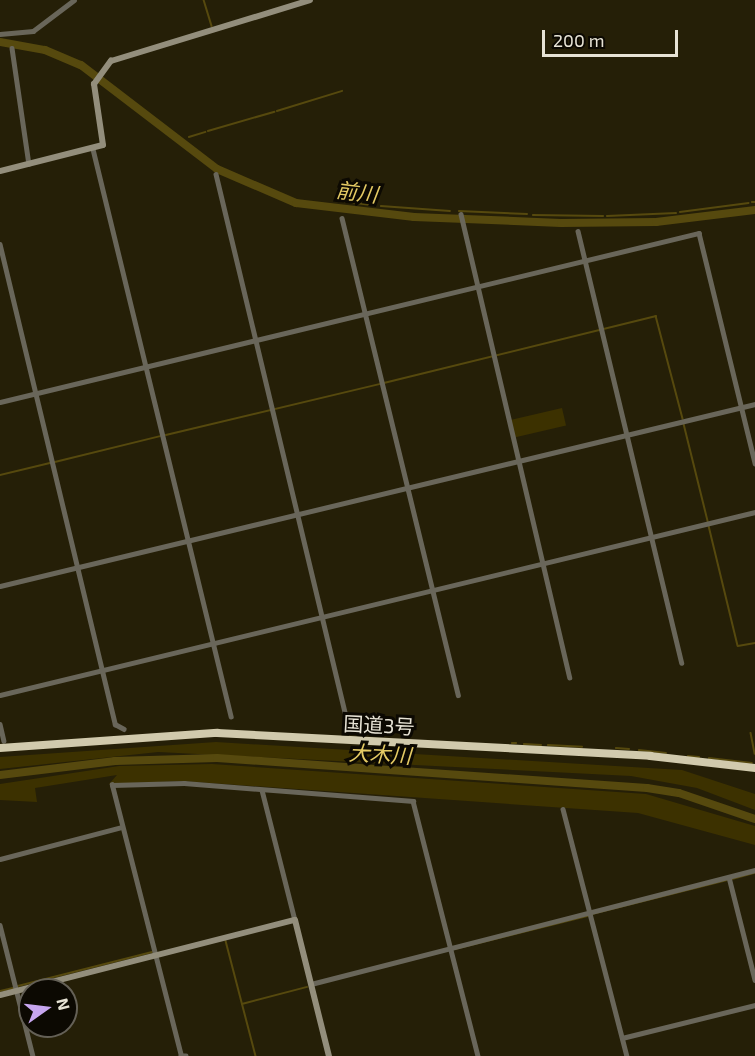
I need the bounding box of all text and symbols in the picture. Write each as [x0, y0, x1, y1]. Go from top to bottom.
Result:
scale bar [545, 18, 682, 56]
text: 200 m [553, 29, 605, 51]
water label: 前川 [335, 177, 379, 207]
street label: 国道3号 [343, 711, 415, 739]
water label: 大木川 [348, 740, 412, 768]
north arrow [18, 978, 78, 1038]
text: N [53, 996, 75, 1012]

